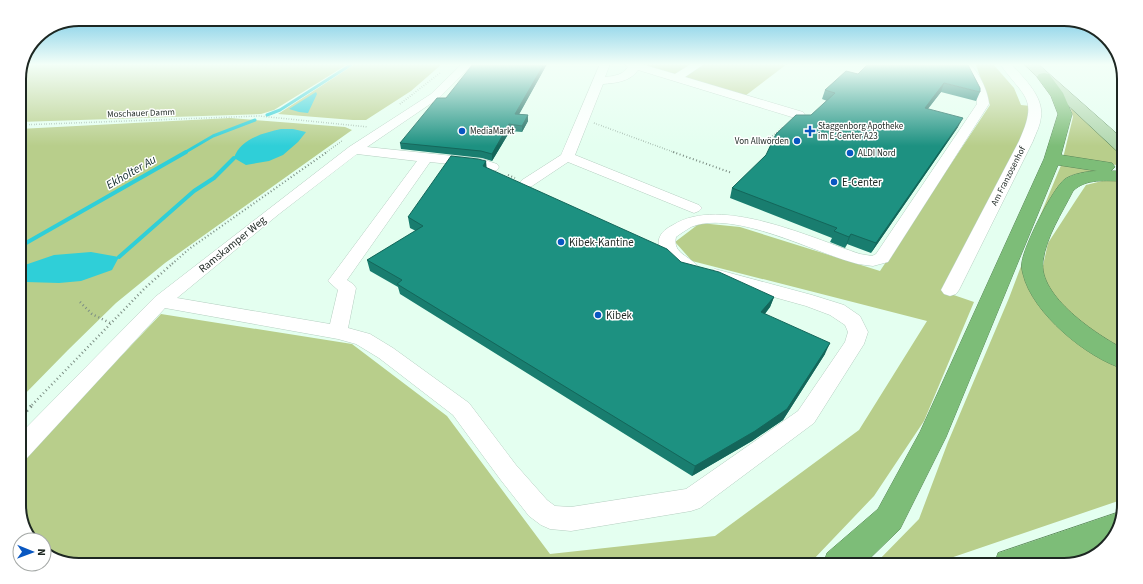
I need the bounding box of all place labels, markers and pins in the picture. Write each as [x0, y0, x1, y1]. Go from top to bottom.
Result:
place label: Staggenborg Apotheke im E-Center A23 [818, 120, 904, 143]
place label: MediaMarkt [470, 125, 514, 138]
marker: MediaMarkt [457, 126, 467, 136]
marker: Staggenborg Apotheke im E-Center A23 [805, 126, 815, 136]
place label: Von Allwörden [735, 135, 789, 148]
marker: Von Allwörden [792, 136, 802, 146]
place label: ALDI Nord [858, 147, 896, 160]
marker: ALDI Nord [845, 148, 855, 158]
place label: E-Center [842, 175, 882, 190]
marker: E-Center [829, 177, 839, 187]
place label: Kibek-Kantine [569, 235, 634, 250]
marker: Kibek-Kantine [556, 237, 566, 247]
place label: Kibek [606, 308, 633, 323]
marker: Kibek [593, 310, 603, 320]

